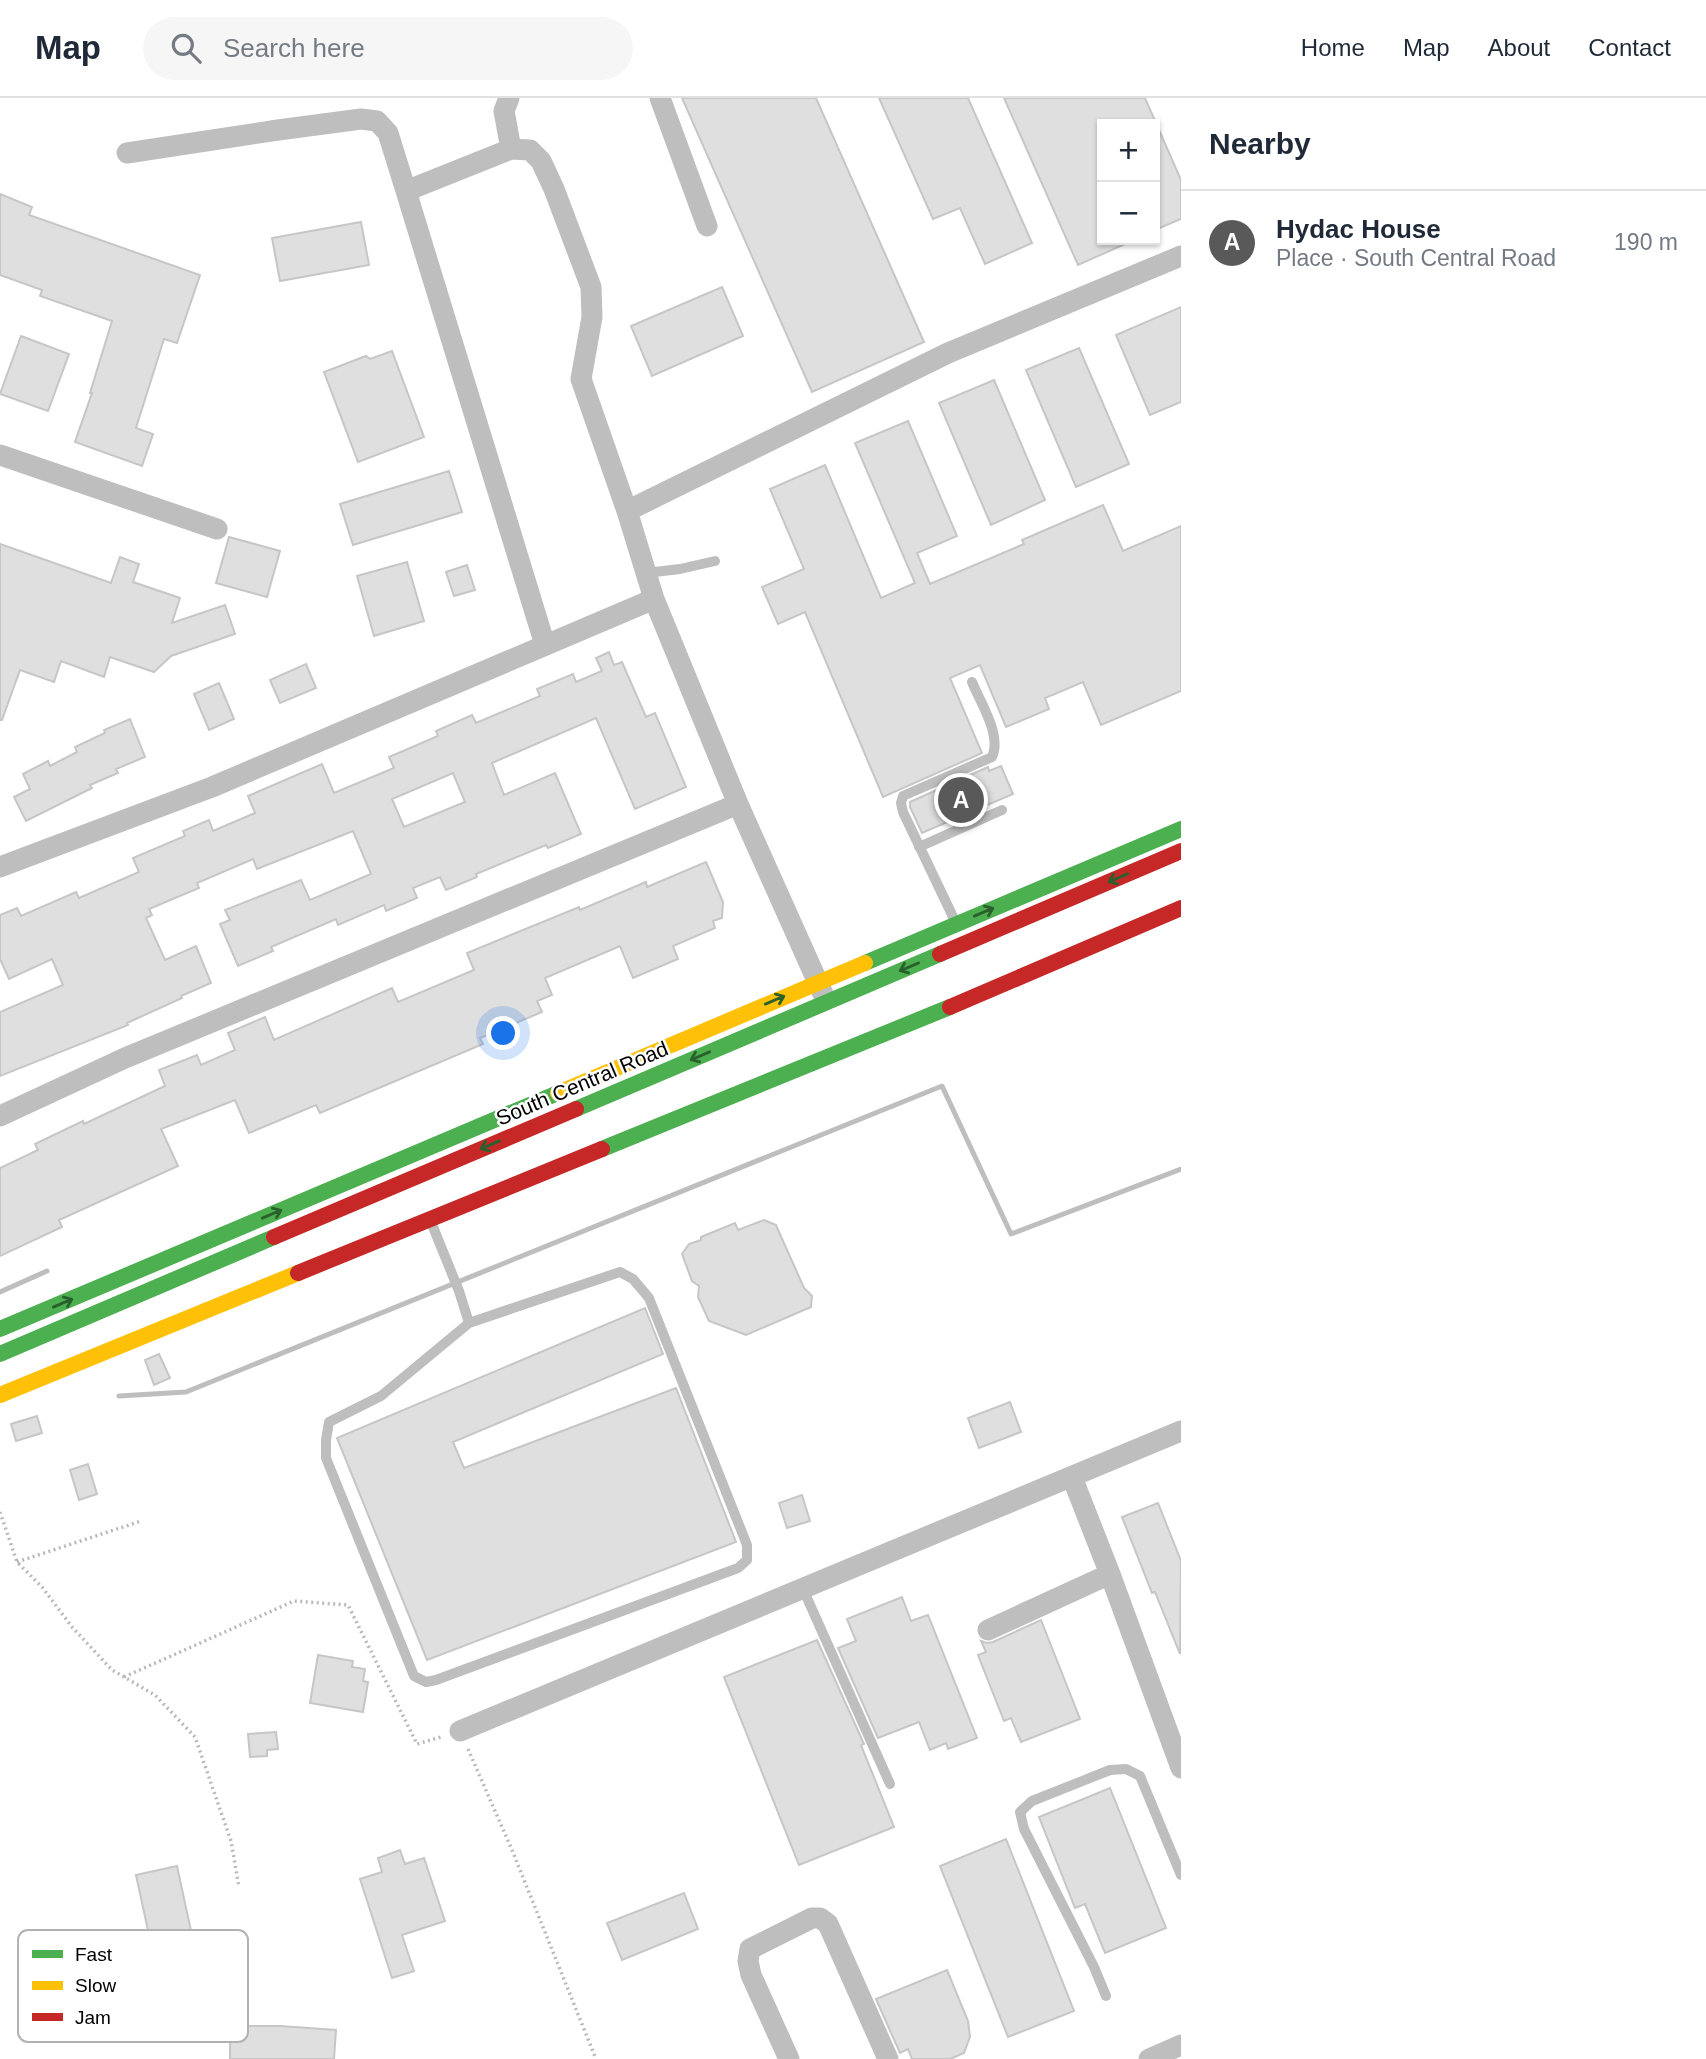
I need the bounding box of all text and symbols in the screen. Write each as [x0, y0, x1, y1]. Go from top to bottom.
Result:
search box [143, 17, 633, 80]
text: Map [35, 29, 101, 66]
icon: search [167, 29, 205, 67]
text: Search here [223, 33, 365, 63]
text: Home [1301, 34, 1365, 61]
text: Map [1403, 34, 1450, 61]
text: About [1488, 34, 1550, 61]
text: Contact [1588, 34, 1671, 61]
map controls [1097, 119, 1160, 245]
button: + [1097, 119, 1160, 182]
text: Nearby [1209, 127, 1311, 160]
button: − [1097, 182, 1160, 245]
text: Hydac House [1276, 214, 1441, 244]
text: A [1224, 229, 1240, 255]
text: 190 m [1614, 229, 1678, 255]
text: Place · South Central Road [1276, 245, 1556, 271]
pin: A [938, 774, 984, 826]
one-way arrow [1108, 872, 1129, 885]
one-way arrow [973, 904, 994, 917]
one-way arrow [899, 961, 920, 974]
one-way arrow [763, 993, 785, 1006]
your location [486, 1016, 520, 1050]
street label: South Central Road [493, 1036, 671, 1130]
one-way arrow [689, 1050, 711, 1063]
one-way arrow [480, 1139, 502, 1152]
one-way arrow [261, 1207, 282, 1220]
one-way arrow [52, 1296, 73, 1309]
legend [18, 1930, 248, 2042]
text: Fast [75, 1944, 113, 1965]
text: Slow [75, 1975, 116, 1996]
text: Jam [75, 2007, 111, 2028]

